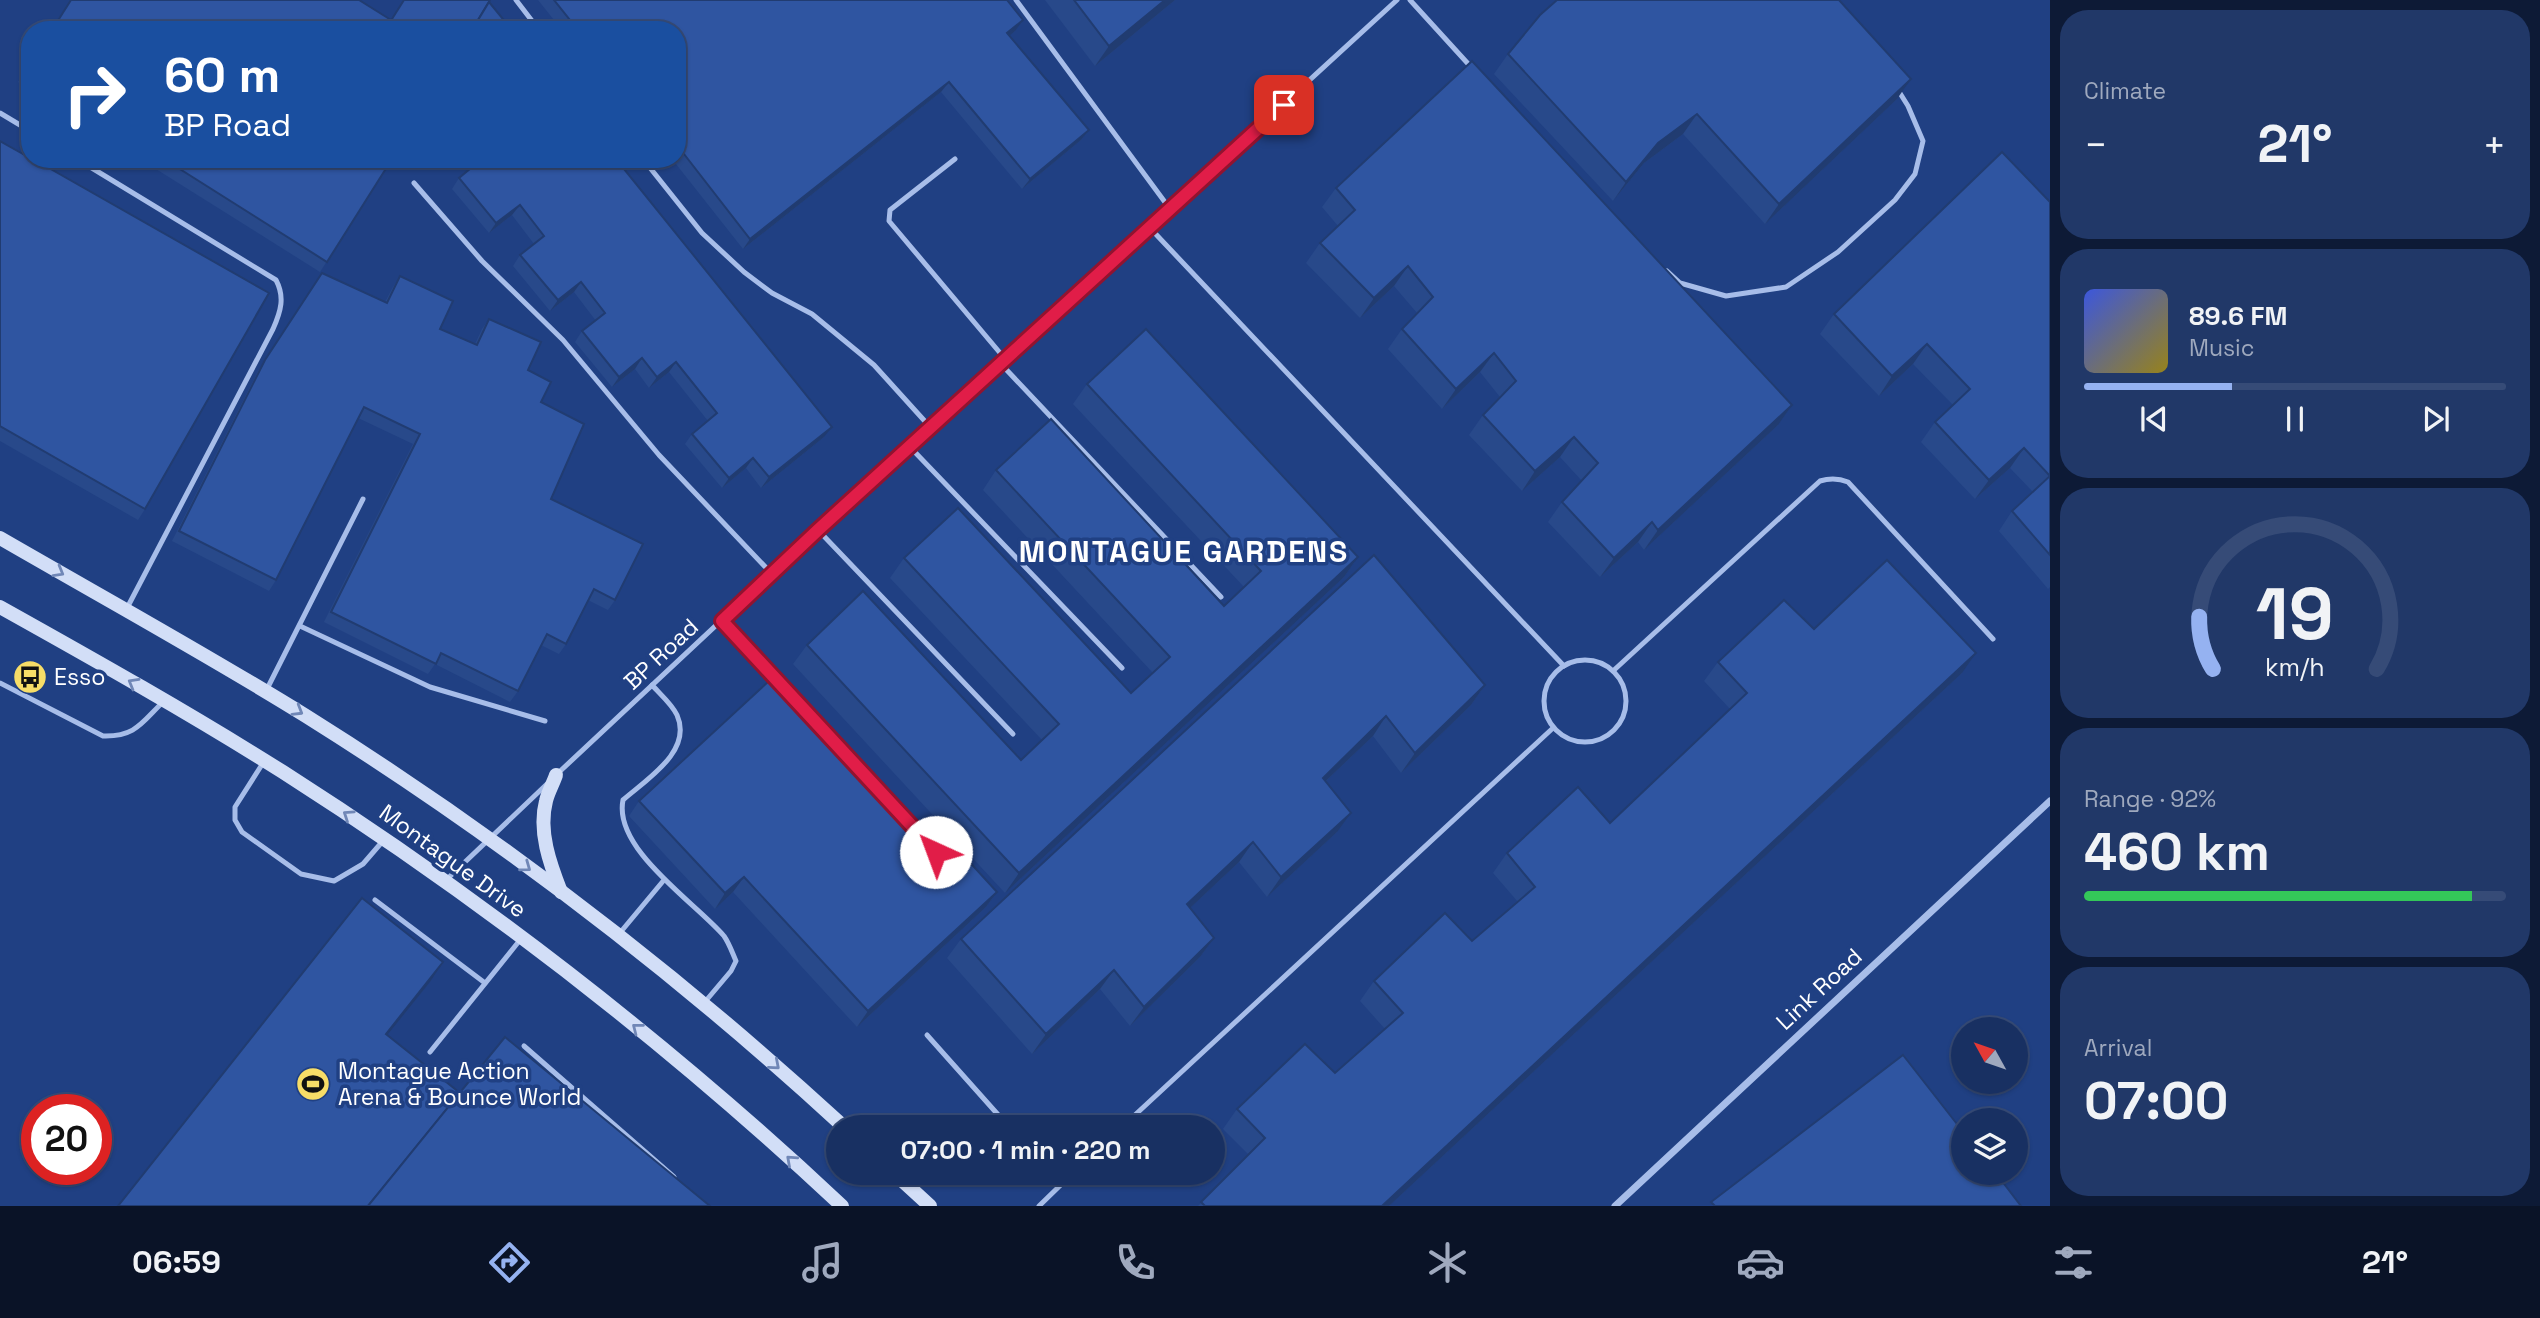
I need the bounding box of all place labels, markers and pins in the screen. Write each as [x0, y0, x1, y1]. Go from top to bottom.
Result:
pin [1254, 75, 1314, 135]
bus stop icon: Esso [11, 658, 49, 696]
place label: Esso [54, 662, 105, 692]
place label: Montague Action Arena & Bounce World [338, 1056, 581, 1112]
sports icon: Montague Action Arena & Bounce World [294, 1065, 332, 1103]

